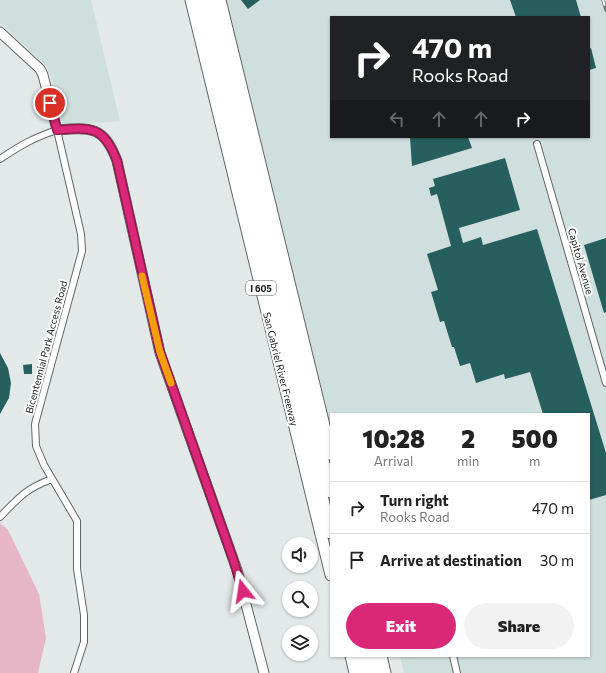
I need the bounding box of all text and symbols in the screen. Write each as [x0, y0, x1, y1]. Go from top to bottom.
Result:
text: 470 m [412, 30, 492, 64]
icon: right [346, 32, 398, 84]
text: Rooks Road [412, 64, 508, 86]
pin [33, 86, 67, 120]
icon: arrive [39, 92, 61, 114]
icon: left [386, 108, 408, 130]
icon: ahead [428, 108, 450, 130]
icon: ahead [470, 108, 492, 130]
icon: right [512, 108, 534, 130]
street label: Capitol Avenue [566, 226, 596, 296]
street label: Bicentennial Park Access Road [22, 279, 70, 415]
road number: I 605 [246, 281, 276, 295]
street label: San Gabriel River Freeway [261, 311, 301, 427]
text: 10:28 [362, 424, 425, 453]
text: 2 [461, 424, 475, 453]
text: 500 [511, 424, 558, 453]
text: Arrival [374, 453, 413, 469]
text: min [457, 453, 479, 469]
text: m [529, 453, 540, 469]
text: Turn right [380, 491, 449, 509]
icon: right [346, 497, 368, 519]
text: 470 m [532, 499, 574, 517]
text: Rooks Road [380, 509, 450, 525]
map controls [282, 537, 318, 661]
button: sound [282, 537, 318, 573]
icon: arrive [346, 549, 368, 571]
text: Arrive at destination [380, 551, 522, 569]
text: 30 m [540, 551, 574, 569]
position arrow [222, 570, 264, 612]
button: search [282, 581, 318, 617]
button: Exit [346, 603, 456, 649]
button: Share [464, 603, 574, 649]
button: layers [282, 625, 318, 661]

